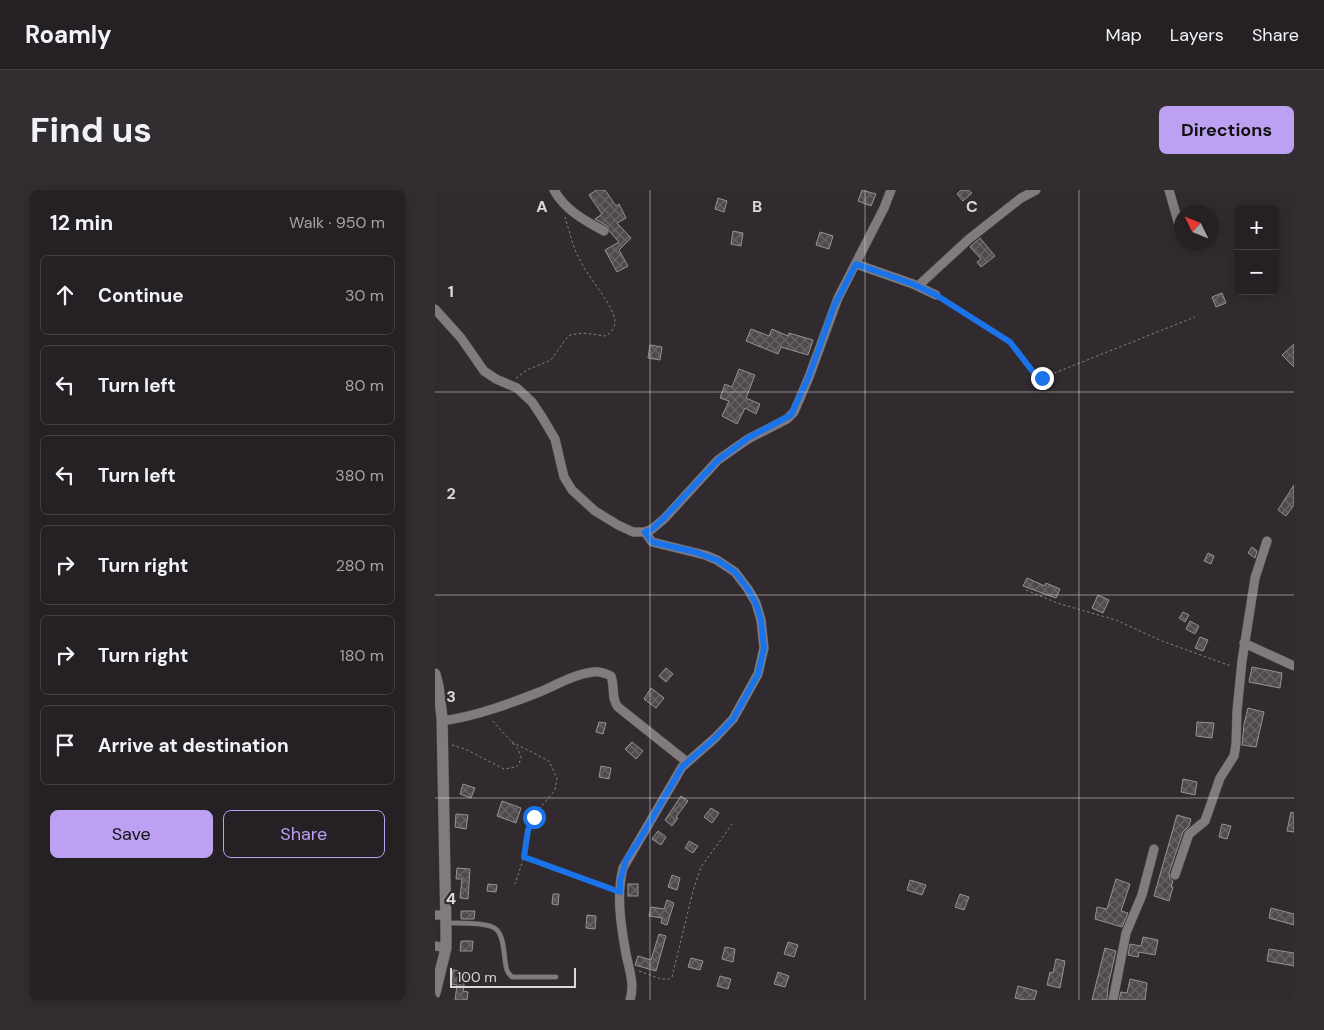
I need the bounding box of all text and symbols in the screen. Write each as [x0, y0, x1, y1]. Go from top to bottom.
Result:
text: Roamly [25, 19, 112, 50]
text: Map [1106, 23, 1142, 47]
text: Layers [1170, 23, 1224, 47]
text: Share [1252, 23, 1299, 47]
button: Directions [1159, 106, 1294, 154]
text: Find us [30, 107, 152, 153]
text: A [536, 196, 548, 217]
text: B [752, 196, 762, 217]
text: C [966, 196, 978, 217]
north arrow [1174, 205, 1219, 250]
map controls [1234, 205, 1279, 295]
button: + [1234, 205, 1279, 250]
text: 12 min [50, 209, 113, 237]
text: Walk · 950 m [289, 212, 385, 233]
button: − [1234, 250, 1279, 295]
icon: ahead [51, 281, 79, 309]
text: 1 [448, 281, 454, 302]
text: Continue [98, 283, 184, 308]
text: 30 m [345, 285, 384, 306]
route end [1031, 367, 1054, 390]
icon: left [51, 371, 79, 399]
text: Turn left [98, 373, 176, 398]
text: 80 m [345, 375, 384, 396]
icon: left [51, 461, 79, 489]
text: Turn left [98, 463, 176, 488]
text: 380 m [335, 465, 384, 486]
text: 2 [446, 483, 456, 504]
icon: right [51, 551, 79, 579]
text: Turn right [98, 553, 188, 578]
text: 280 m [336, 555, 384, 576]
icon: right [51, 641, 79, 669]
text: Turn right [98, 643, 188, 668]
text: 180 m [340, 645, 384, 666]
text: 3 [446, 686, 456, 707]
icon: arrive [51, 731, 79, 759]
text: Arrive at destination [98, 733, 289, 758]
route start [523, 806, 546, 829]
button: Save [50, 810, 213, 858]
button: Share [223, 810, 385, 858]
text: 4 [446, 888, 456, 909]
scale bar [450, 965, 576, 988]
text: 100 m [457, 968, 497, 986]

